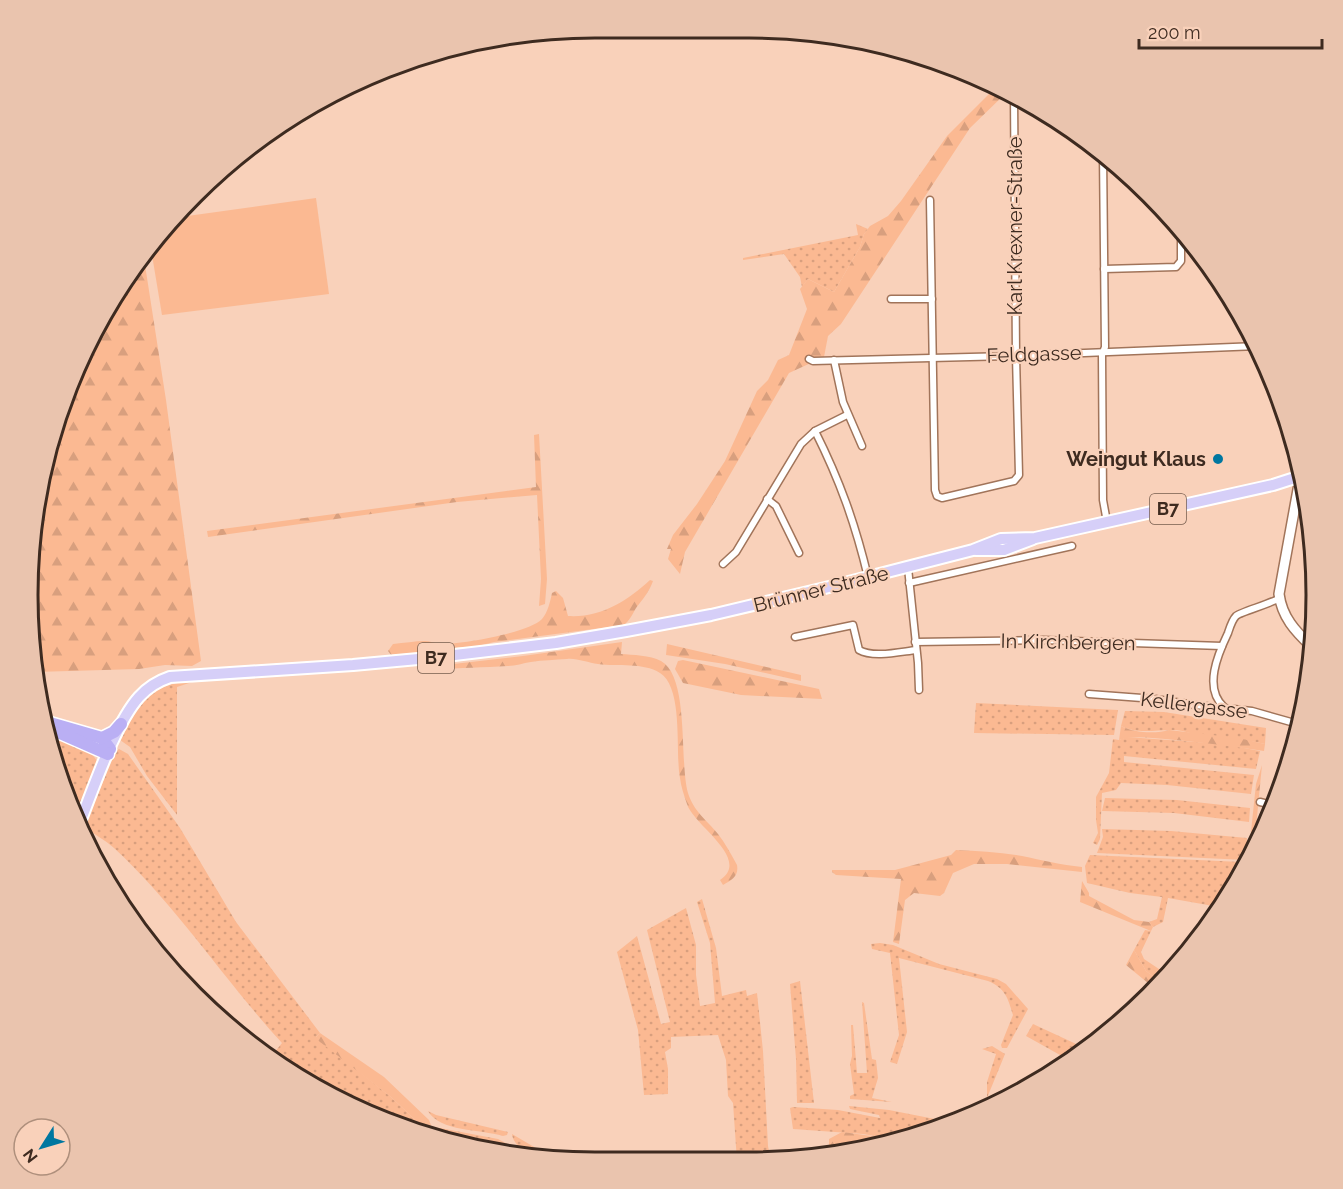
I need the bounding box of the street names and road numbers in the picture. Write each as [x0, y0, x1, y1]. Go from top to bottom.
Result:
street label: Karl Krexner-Straße [1003, 136, 1027, 316]
street label: Feldgasse [986, 340, 1082, 368]
road number: B7 [1150, 494, 1186, 524]
street label: Brünner Straße [751, 561, 891, 617]
street label: In Kirchbergen [1000, 629, 1136, 655]
road number: B7 [418, 643, 454, 673]
street label: Kellergasse [1139, 687, 1249, 724]

